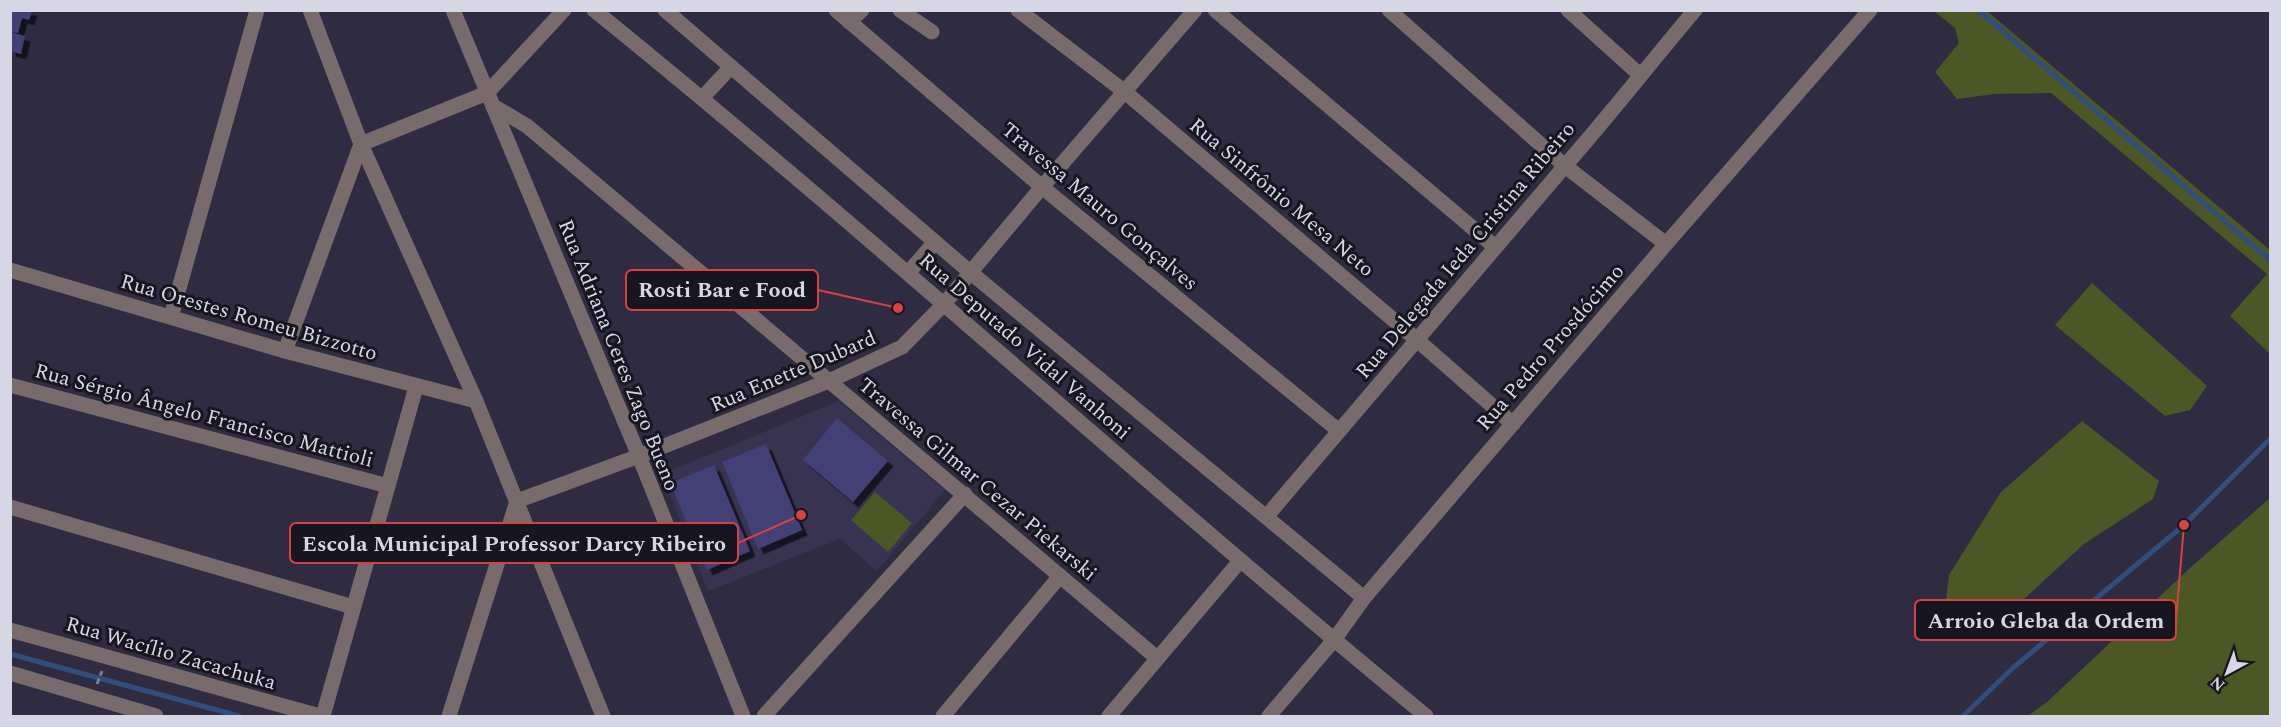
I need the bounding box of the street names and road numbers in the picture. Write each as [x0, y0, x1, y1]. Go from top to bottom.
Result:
street label: Rua Sinfrônio Mesa Neto [1182, 110, 1381, 285]
street label: Travessa Mauro Gonçalves [994, 115, 1205, 299]
street label: Rua Delegada Ieda Cristina Ribeiro [1348, 115, 1583, 386]
street label: Rua Adriana Ceres Zago Bueno [549, 215, 687, 496]
street label: Rua Deputado Vidal Vanhoni [911, 245, 1137, 448]
street label: Rua Pedro Prosdócimo [1469, 257, 1632, 438]
street label: Rua Orestes Romeu Bizzotto [117, 266, 381, 370]
street label: Rua Enette Dubard [705, 322, 881, 421]
street label: Rua Sérgio Ângelo Francisco Mattioli [31, 355, 377, 477]
street label: Travessa Gilmar Cezar Piekarski [851, 370, 1104, 589]
street label: Rua Wacílio Zacachuka [62, 609, 280, 700]

